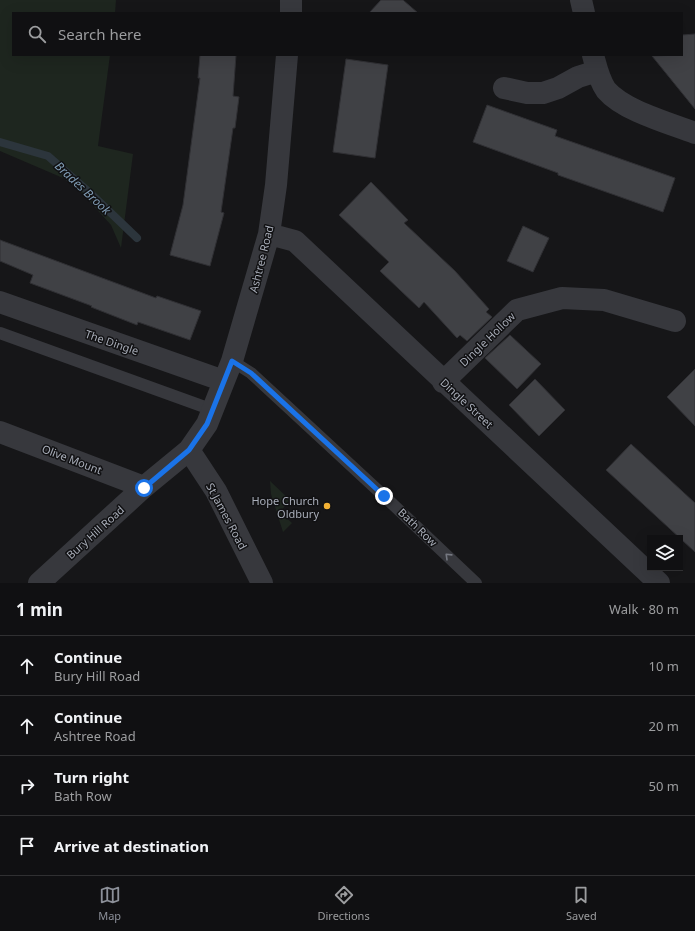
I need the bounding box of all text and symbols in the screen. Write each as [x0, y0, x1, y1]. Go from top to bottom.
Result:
search box [12, 12, 683, 56]
icon: search [26, 23, 48, 45]
text: Search here [58, 24, 141, 44]
water label: Brades Brook [51, 158, 116, 219]
street label: Ashtree Road [245, 224, 277, 294]
street label: Dingle Hollow [456, 308, 518, 369]
street label: The Dingle [83, 326, 141, 358]
street label: Dingle Street [437, 375, 497, 431]
street label: Olive Mount [40, 441, 104, 477]
route start [135, 479, 153, 497]
street label: St James Road [203, 480, 251, 552]
route end [375, 487, 393, 505]
place label: Hope Church Oldbury [251, 493, 319, 521]
marker: Hope Church Oldbury [322, 501, 332, 511]
street label: Bury Hill Road [63, 502, 127, 562]
street label: Bath Row [395, 505, 441, 550]
map controls [647, 535, 683, 571]
button: layers [647, 535, 683, 571]
one-way arrow [445, 553, 453, 561]
text: 1 min [16, 598, 63, 621]
text: Walk · 80 m [609, 600, 679, 618]
text: Continue [54, 647, 122, 667]
icon: ahead [16, 655, 38, 677]
text: 10 m [649, 657, 679, 675]
text: Bury Hill Road [54, 667, 140, 685]
text: Continue [54, 707, 122, 727]
icon: ahead [16, 715, 38, 737]
text: 20 m [649, 717, 679, 735]
text: Ashtree Road [54, 727, 136, 745]
text: Turn right [54, 767, 129, 787]
icon: right [16, 775, 38, 797]
text: 50 m [649, 777, 679, 795]
text: Bath Row [54, 787, 112, 805]
icon: arrive [16, 835, 38, 857]
text: Arrive at destination [54, 836, 209, 856]
tab: Map [98, 884, 121, 923]
tab: Directions [317, 884, 370, 923]
tab: Saved [566, 884, 597, 923]

